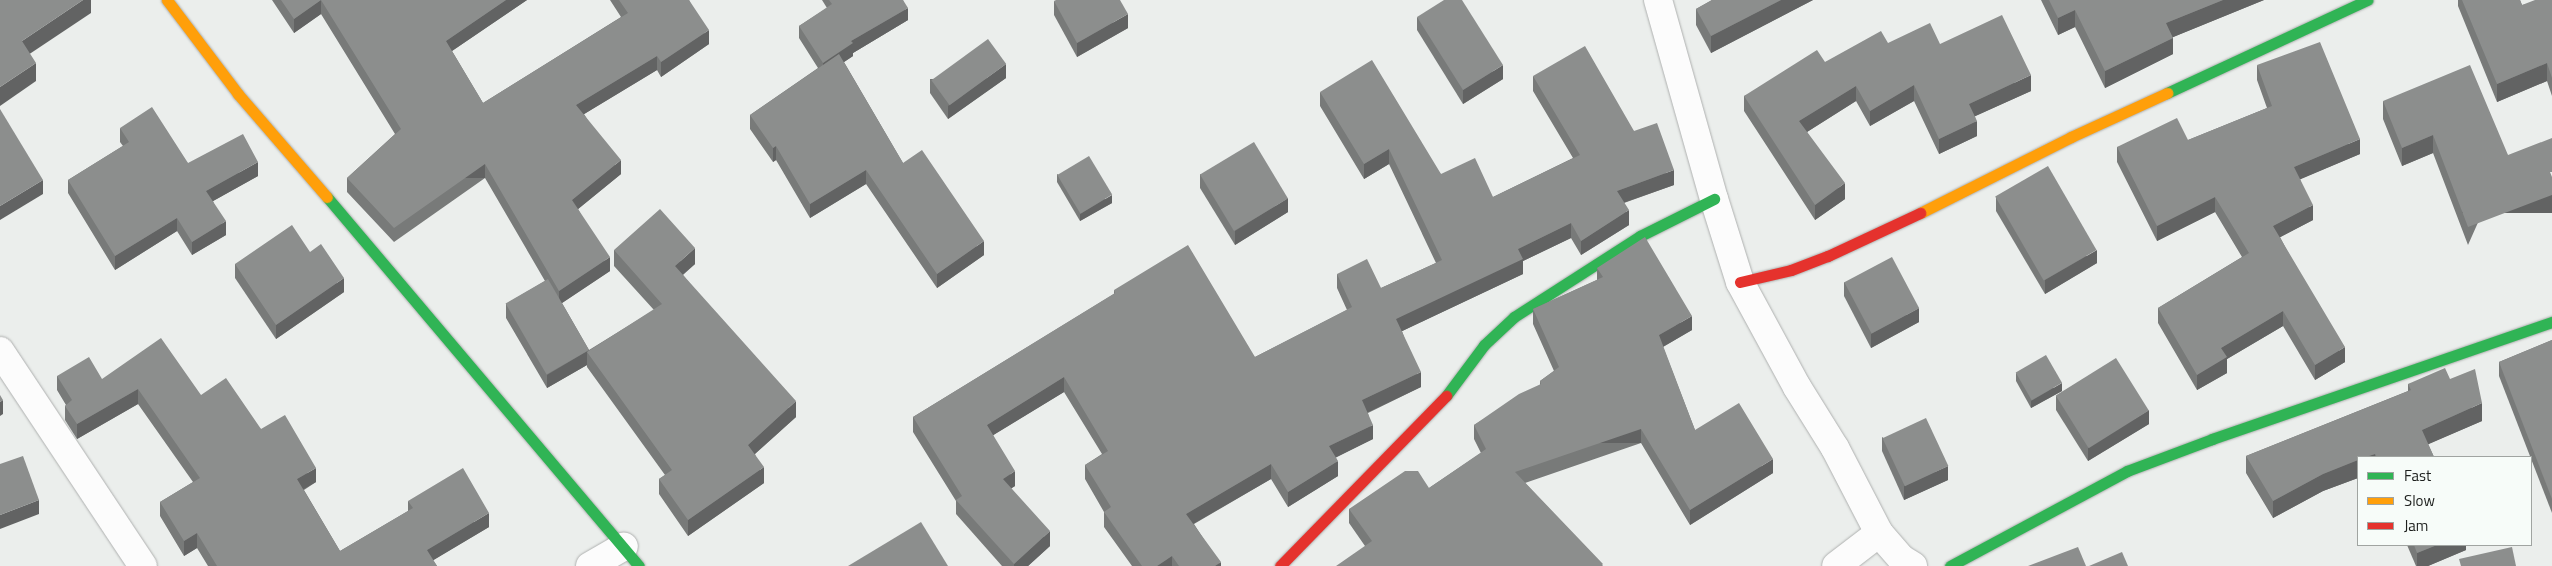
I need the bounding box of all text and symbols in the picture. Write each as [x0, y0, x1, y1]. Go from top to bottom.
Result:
legend [2357, 456, 2532, 546]
text: Fast [2404, 464, 2431, 487]
text: Slow [2404, 489, 2435, 512]
text: Jam [2404, 514, 2428, 537]

